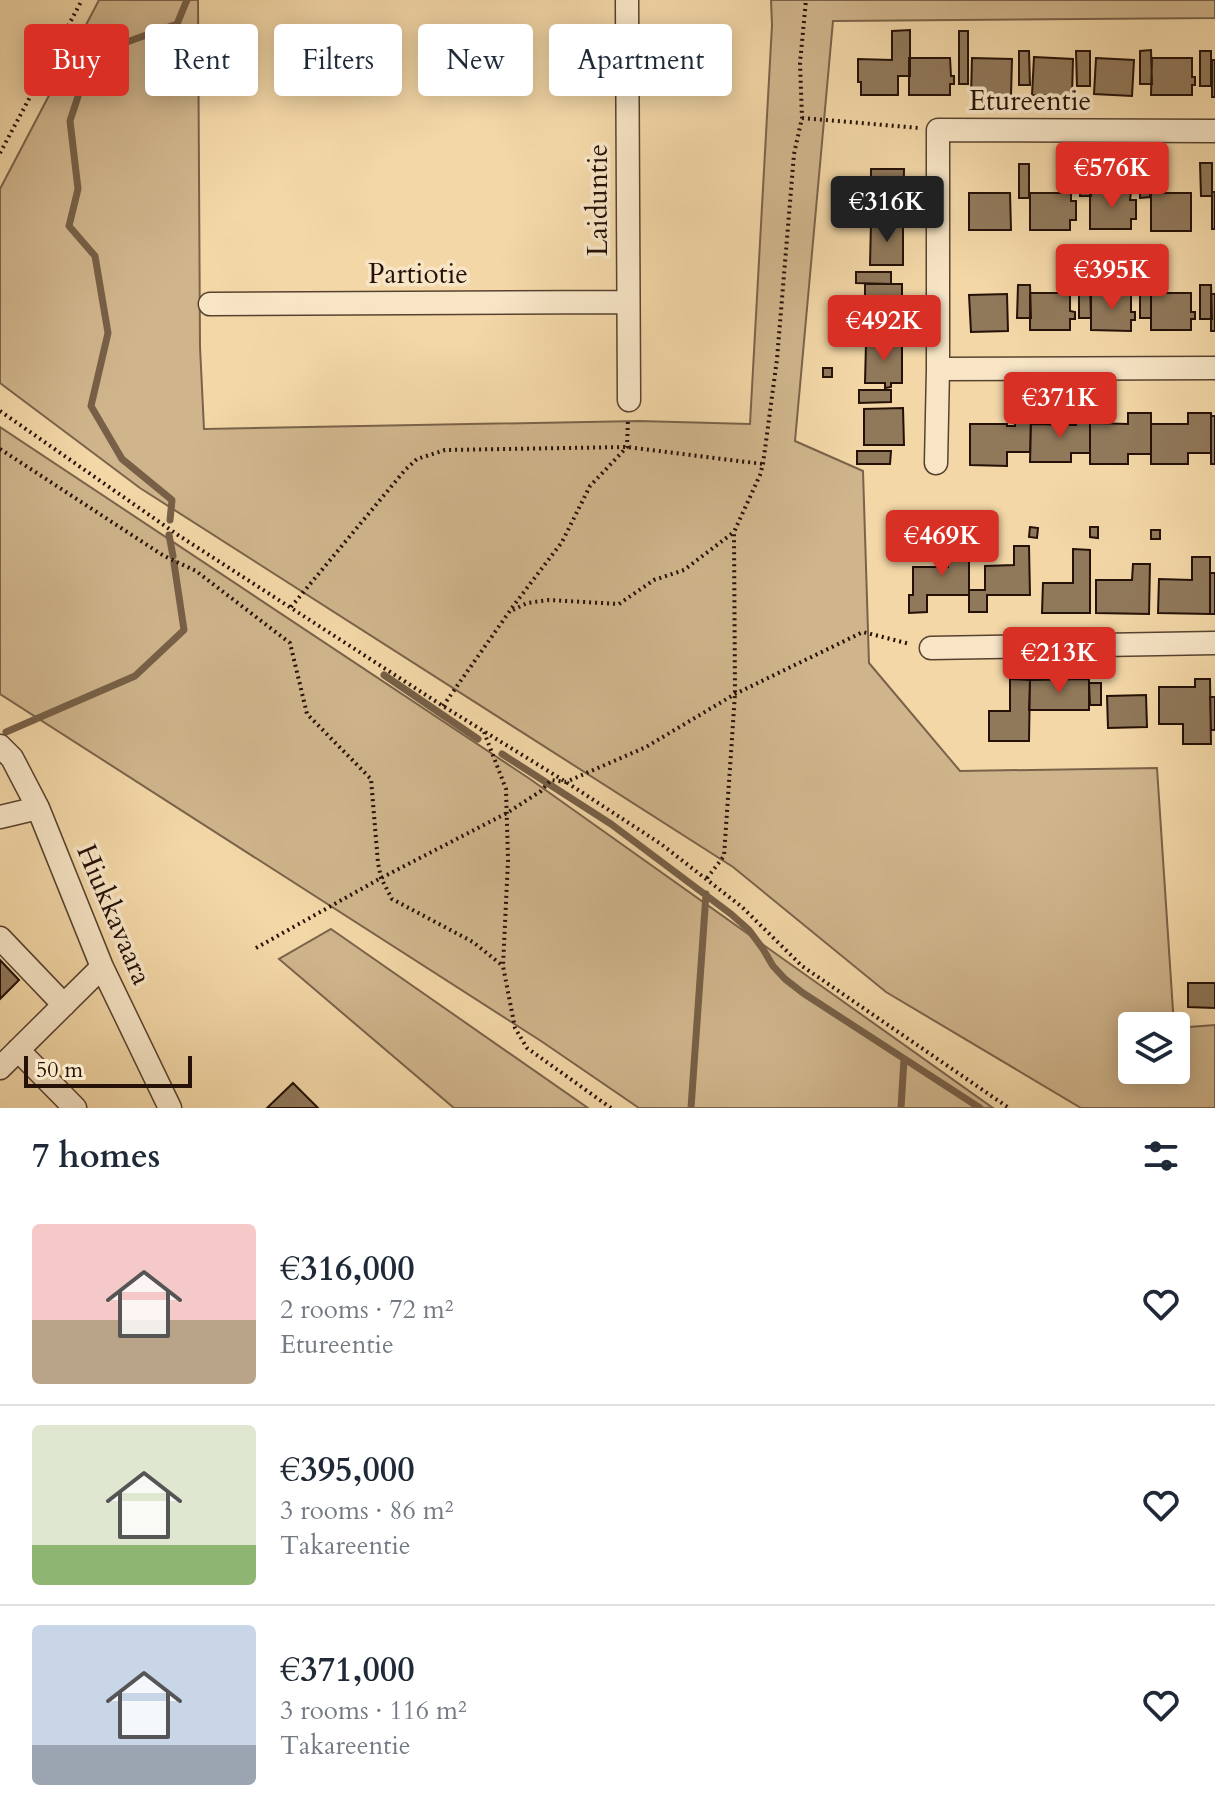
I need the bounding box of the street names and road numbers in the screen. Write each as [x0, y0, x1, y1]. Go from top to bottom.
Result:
street label: Etureentie [969, 82, 1091, 120]
street label: Laiduntie [579, 144, 617, 256]
street label: Partiotie [368, 255, 468, 293]
street label: Hiukkavaara [67, 838, 161, 991]

